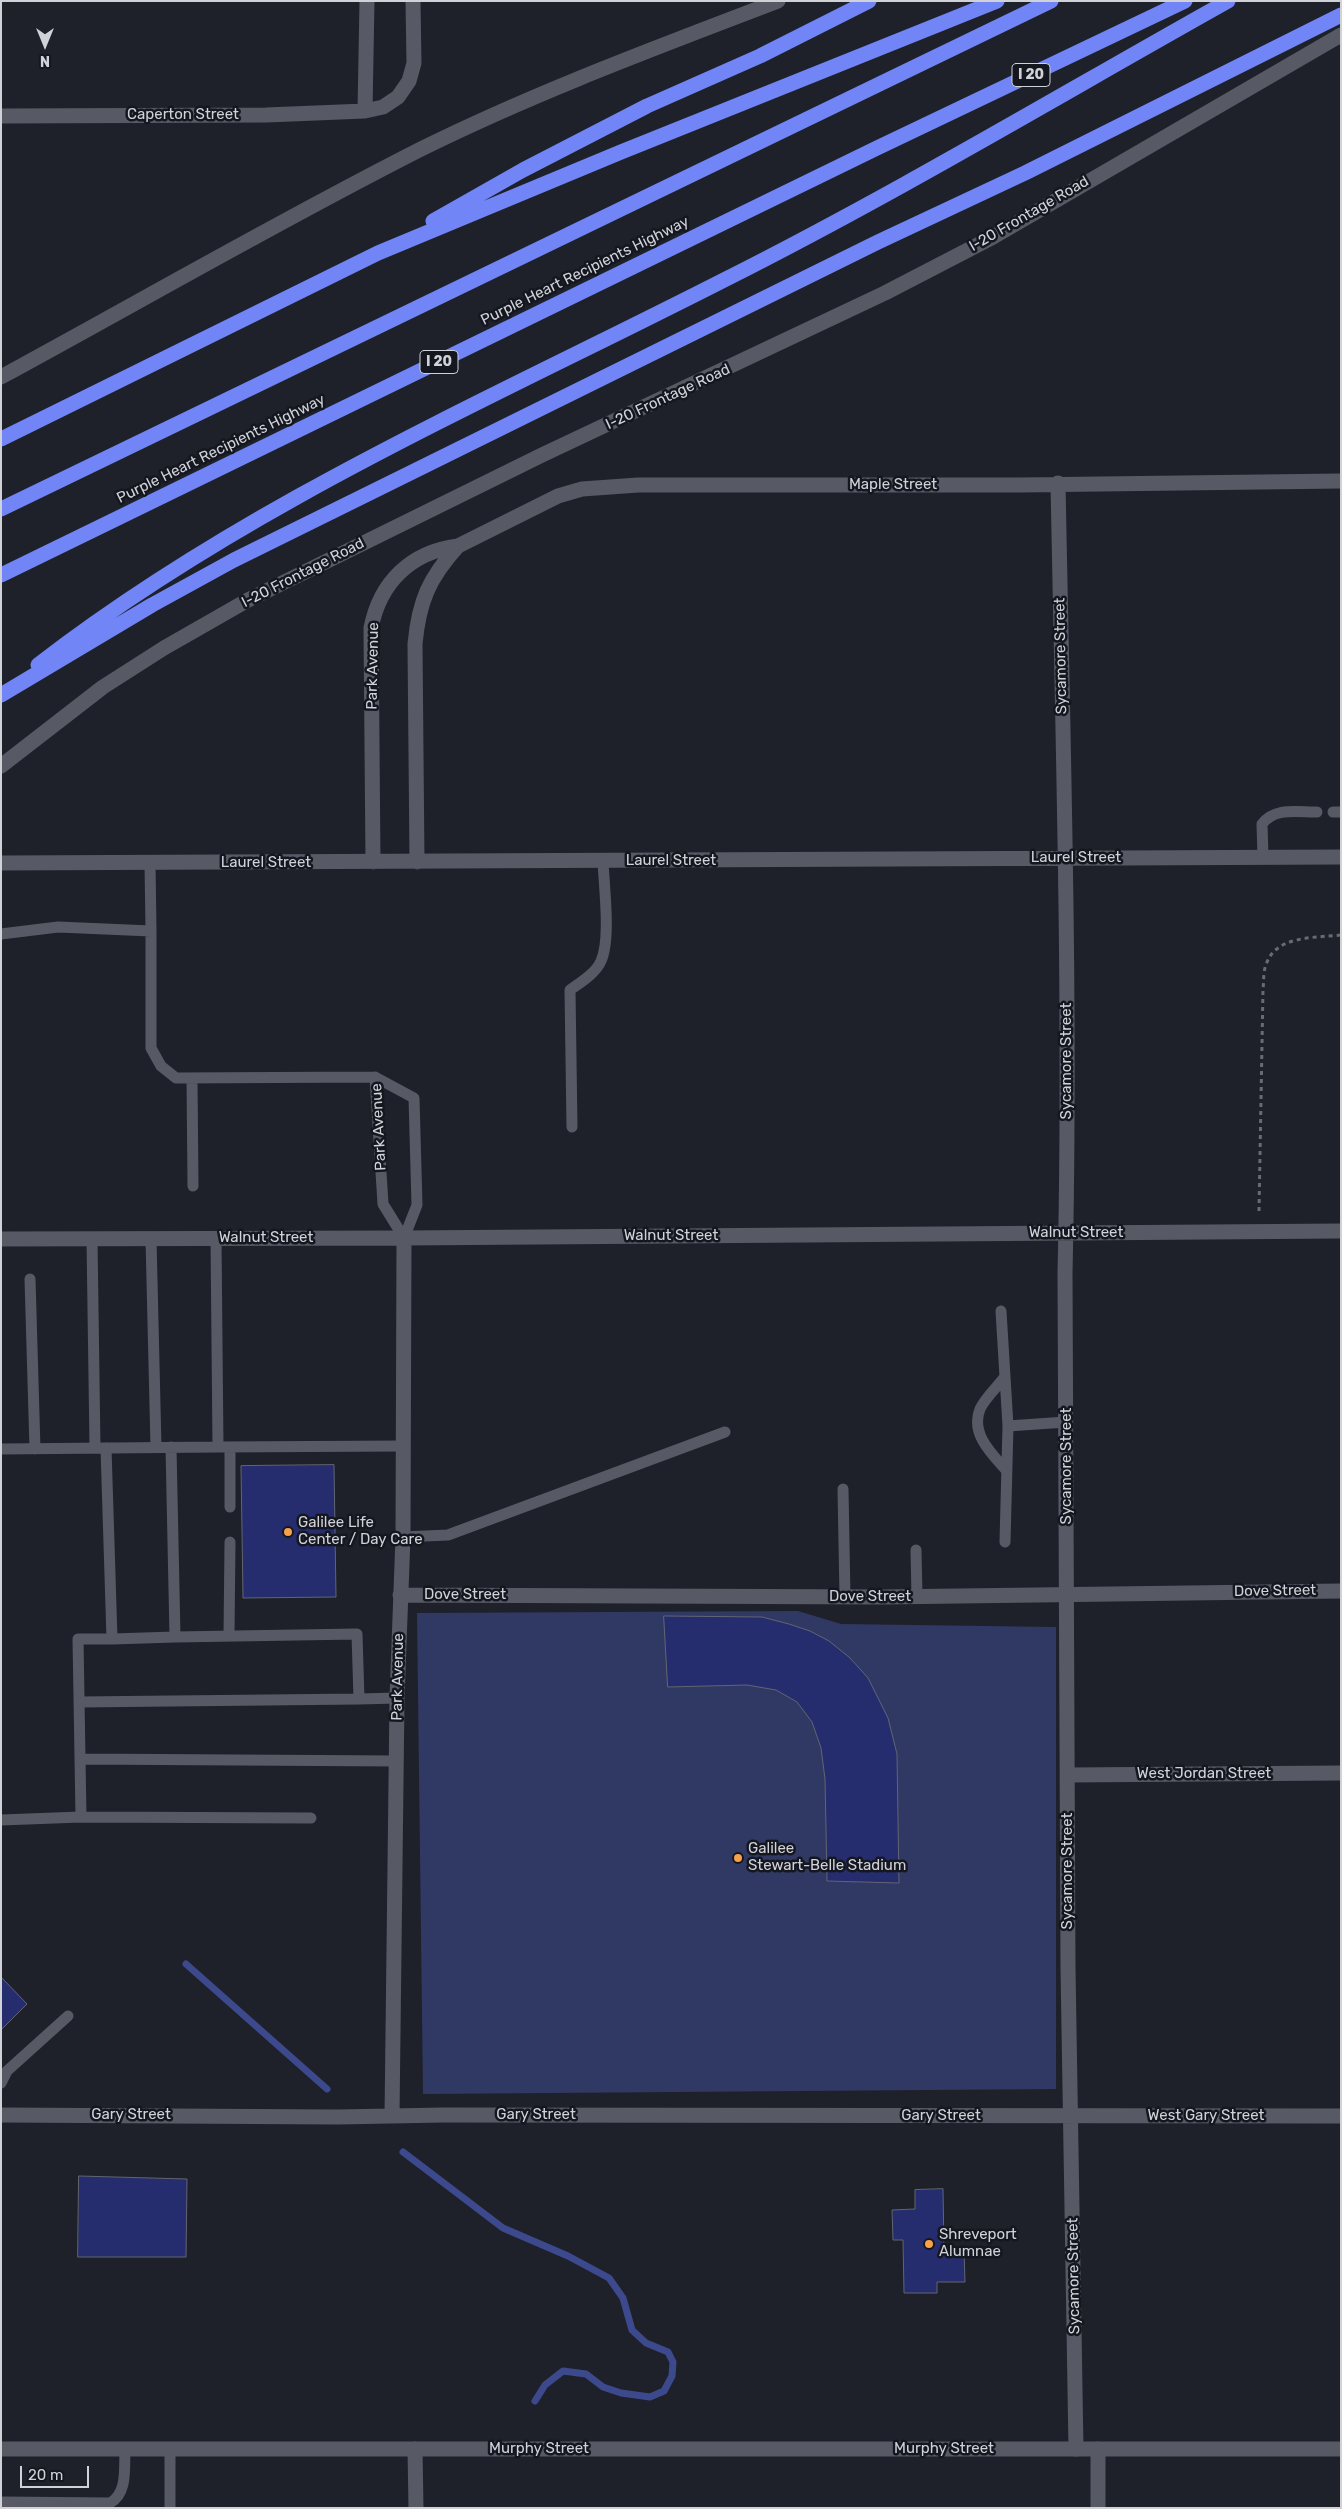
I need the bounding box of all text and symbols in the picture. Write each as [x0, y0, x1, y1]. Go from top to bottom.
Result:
north arrow [20, 20, 70, 70]
text: N [40, 52, 50, 69]
road number: I 20 [1012, 64, 1050, 86]
street label: Caperton Street [127, 106, 239, 124]
street label: I-20 Frontage Road [966, 172, 1092, 256]
street label: Purple Heart Recipients Highway [478, 213, 692, 329]
road number: I 20 [420, 351, 458, 374]
street label: I-20 Frontage Road [603, 360, 733, 434]
street label: Purple Heart Recipients Highway [114, 391, 328, 507]
street label: Maple Street [849, 476, 937, 494]
street label: I-20 Frontage Road [239, 534, 367, 612]
street label: Sycamore Street [1051, 597, 1071, 715]
street label: Park Avenue [363, 622, 383, 710]
street label: Laurel Street [1031, 849, 1121, 867]
street label: Laurel Street [626, 852, 716, 870]
street label: Laurel Street [221, 854, 311, 872]
street label: Sycamore Street [1058, 1003, 1076, 1119]
street label: Park Avenue [368, 1083, 390, 1171]
street label: Walnut Street [1029, 1224, 1123, 1242]
street label: Walnut Street [624, 1227, 718, 1245]
street label: Walnut Street [219, 1229, 313, 1247]
street label: Sycamore Street [1058, 1408, 1076, 1524]
place label: Galilee Life Center / Day Care [298, 1514, 423, 1549]
marker: Galilee Life Center / Day Care [282, 1526, 294, 1538]
street label: Dove Street [1234, 1581, 1316, 1601]
street label: Dove Street [424, 1586, 506, 1604]
street label: Dove Street [829, 1588, 911, 1606]
street label: Park Avenue [388, 1633, 408, 1721]
street label: West Jordan Street [1137, 1765, 1271, 1783]
street label: Sycamore Street [1059, 1813, 1077, 1929]
place label: Galilee Stewart-Belle Stadium [748, 1840, 906, 1875]
marker: Galilee Stewart-Belle Stadium [732, 1852, 744, 1864]
street label: Gary Street [91, 2106, 171, 2124]
street label: Gary Street [496, 2106, 576, 2124]
street label: Gary Street [901, 2107, 981, 2125]
street label: West Gary Street [1148, 2107, 1264, 2125]
street label: Sycamore Street [1064, 2217, 1084, 2335]
place label: Shreveport Alumnae [939, 2226, 1017, 2261]
marker: Shreveport Alumnae [923, 2238, 935, 2250]
street label: Murphy Street [489, 2440, 589, 2458]
street label: Murphy Street [894, 2440, 994, 2458]
scale bar [22, 2456, 91, 2488]
text: 20 m [28, 2466, 63, 2484]

